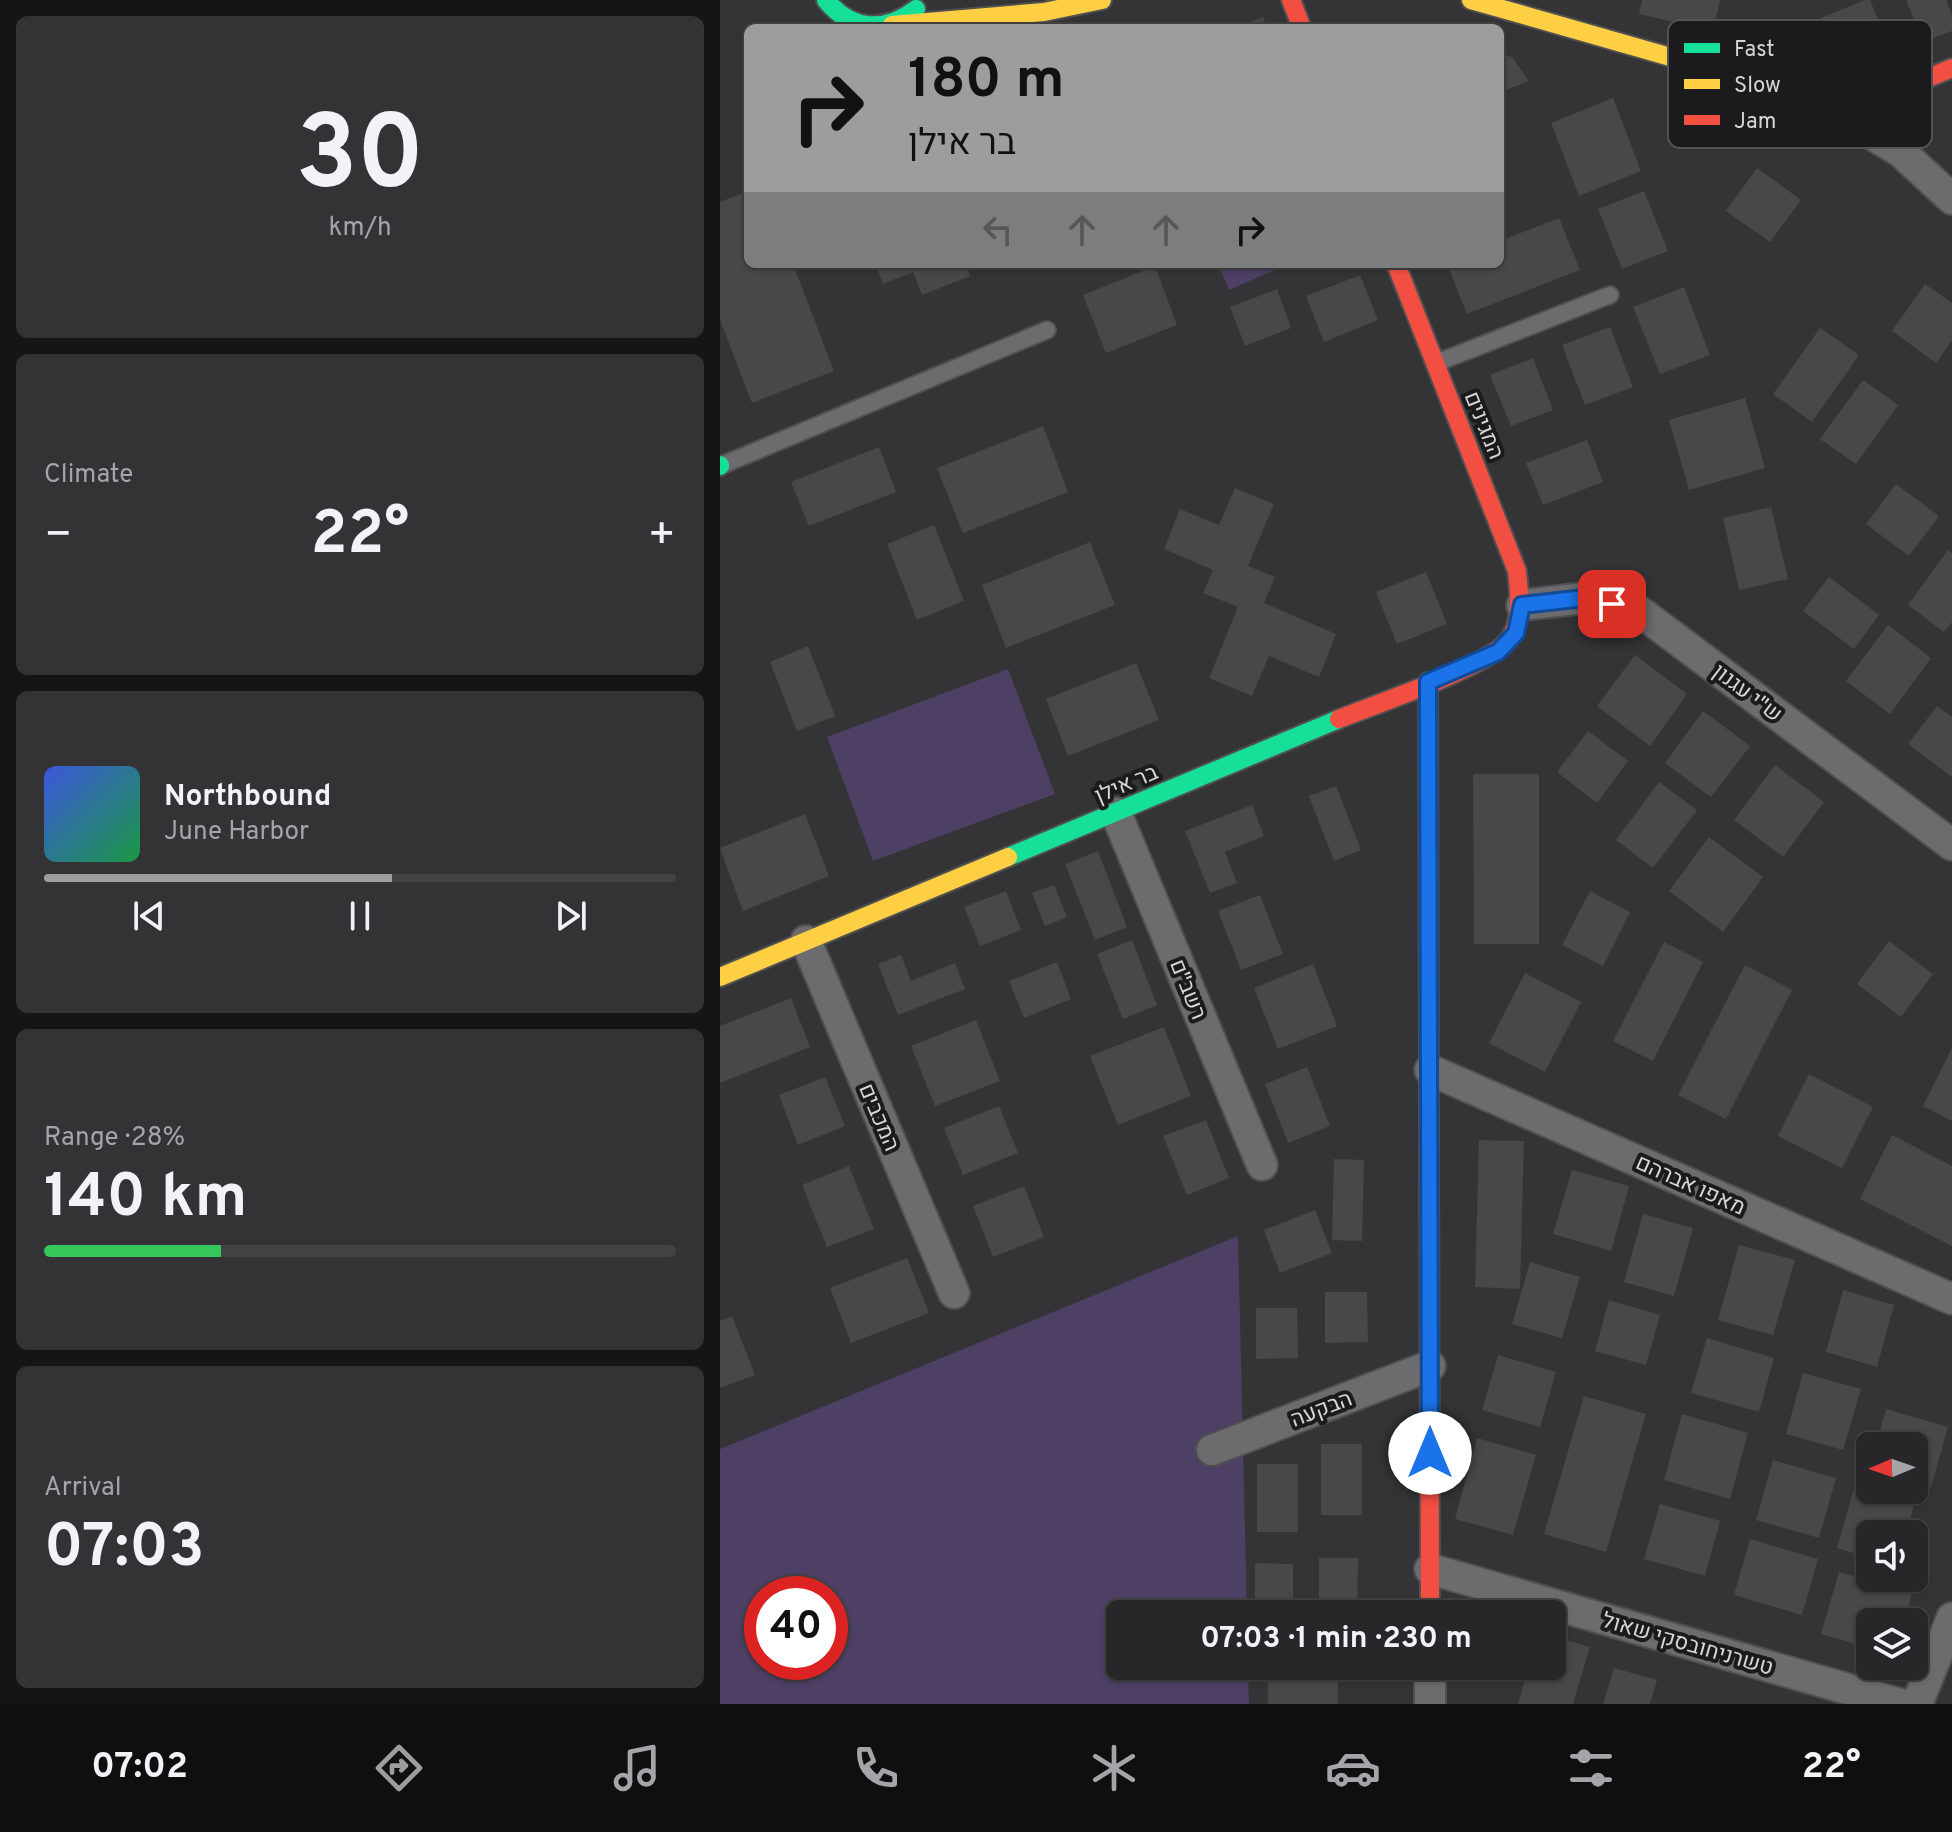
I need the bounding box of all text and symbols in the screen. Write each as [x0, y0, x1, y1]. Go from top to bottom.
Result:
legend [1668, 20, 1932, 148]
text: Fast [1734, 37, 1775, 64]
text: 180 m [908, 47, 1065, 117]
icon: right [776, 56, 880, 160]
text: Slow [1734, 73, 1781, 100]
text: 30 [295, 94, 425, 226]
text: Jam [1734, 109, 1777, 136]
text: בר אילן [908, 122, 1016, 168]
icon: left [976, 208, 1020, 252]
icon: ahead [1060, 208, 1104, 252]
icon: ahead [1144, 208, 1188, 252]
icon: right [1228, 208, 1272, 252]
text: km/h [328, 212, 392, 245]
street label: המגינים [1457, 388, 1508, 464]
text: Climate [44, 459, 133, 492]
text: 22° [311, 499, 409, 575]
text: − [44, 509, 72, 565]
text: + [648, 509, 676, 565]
pin [1578, 570, 1646, 638]
icon: arrive [1590, 582, 1634, 626]
street label: ש"י עגנון [1706, 659, 1787, 729]
street label: בר אילן [1091, 760, 1163, 811]
text: Northbound [164, 779, 331, 816]
text: June Harbor [164, 816, 309, 849]
icon: previous [127, 894, 171, 938]
icon: pause [338, 894, 382, 938]
icon: next [549, 894, 593, 938]
street label: רשב"ם [1162, 956, 1211, 1024]
street label: המכבים [851, 1080, 904, 1156]
text: Range · 28% [44, 1122, 185, 1155]
street label: מאפו אברהם [1631, 1150, 1749, 1222]
text: 140 km [44, 1162, 247, 1238]
street label: הבקעה [1287, 1386, 1357, 1434]
position arrow [1388, 1411, 1472, 1495]
north arrow [1856, 1432, 1928, 1504]
map controls [1856, 1432, 1928, 1680]
text: Arrival [44, 1472, 122, 1505]
text: 07:03 [44, 1512, 205, 1588]
button: sound [1856, 1520, 1928, 1592]
speed limit sign: 40 [744, 1576, 848, 1680]
street label: טשרניחובסקי שאול [1599, 1608, 1776, 1683]
button: layers [1856, 1608, 1928, 1680]
text: 07:03 · 1 min · 230 m [1200, 1621, 1472, 1658]
icon: directions [371, 1740, 427, 1796]
icon: music [609, 1740, 665, 1796]
icon: phone [848, 1740, 904, 1796]
icon: climate [1086, 1740, 1142, 1796]
icon: car [1325, 1740, 1381, 1796]
icon: filters [1563, 1740, 1619, 1796]
text: 07:02 [91, 1745, 188, 1791]
text: 22° [1802, 1745, 1861, 1791]

